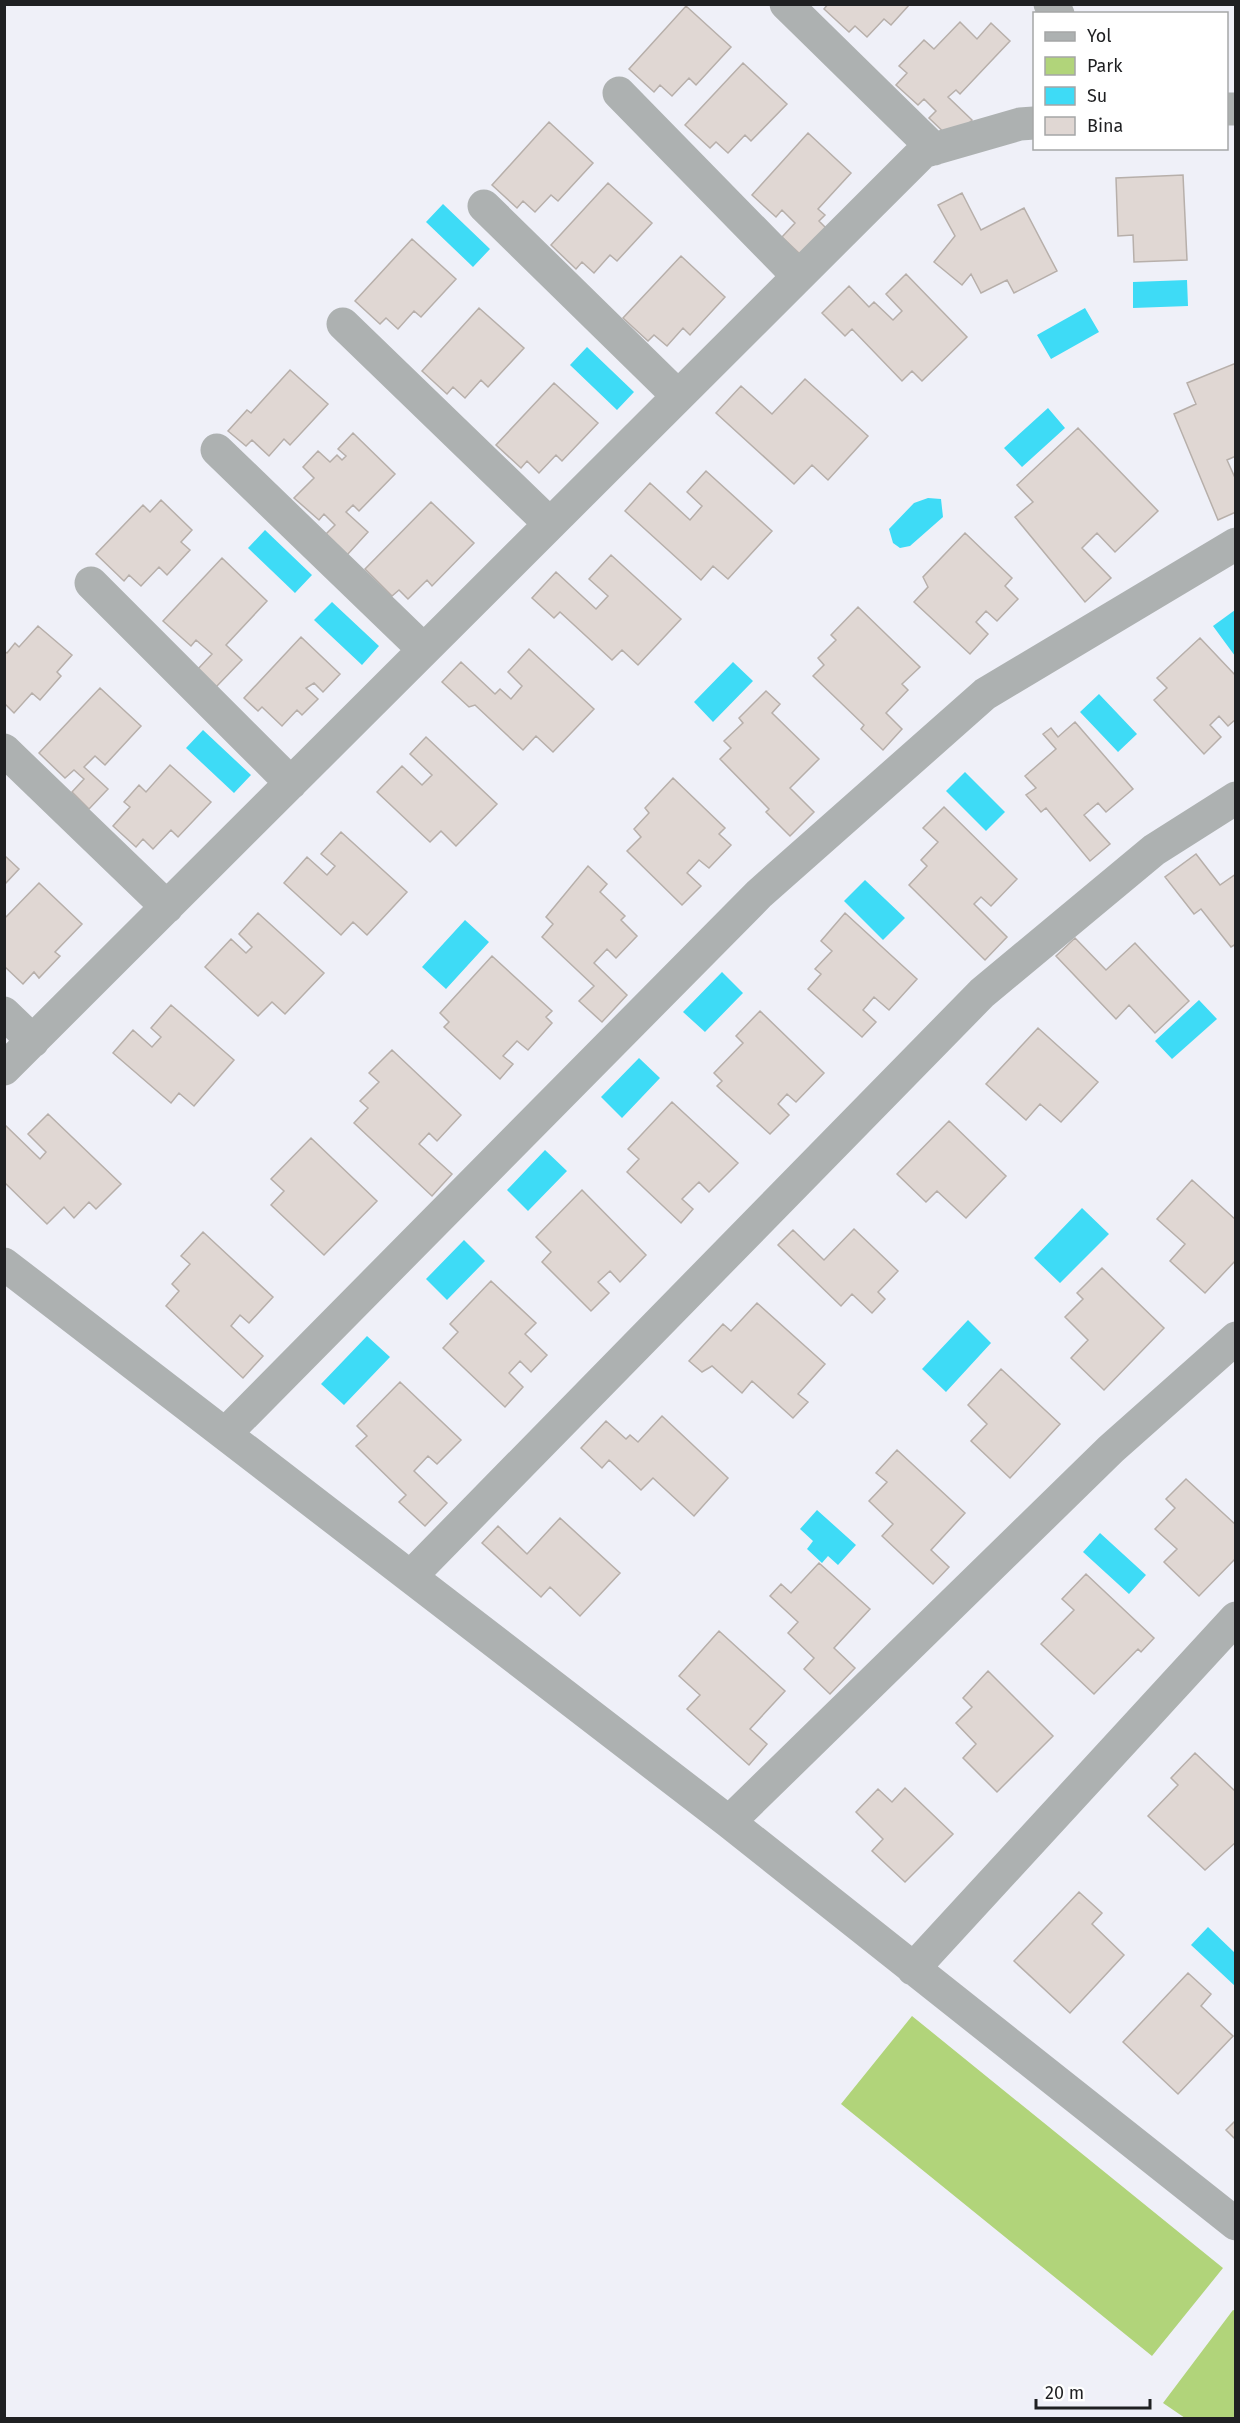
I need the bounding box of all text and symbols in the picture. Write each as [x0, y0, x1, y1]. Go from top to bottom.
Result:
legend [1033, 12, 1228, 150]
text: Yol [1087, 25, 1112, 47]
text: Park [1087, 55, 1123, 77]
text: Su [1087, 85, 1107, 107]
text: Bina [1087, 115, 1123, 137]
scale bar [1036, 2372, 1150, 2410]
text: 20 m [1045, 2382, 1084, 2404]

